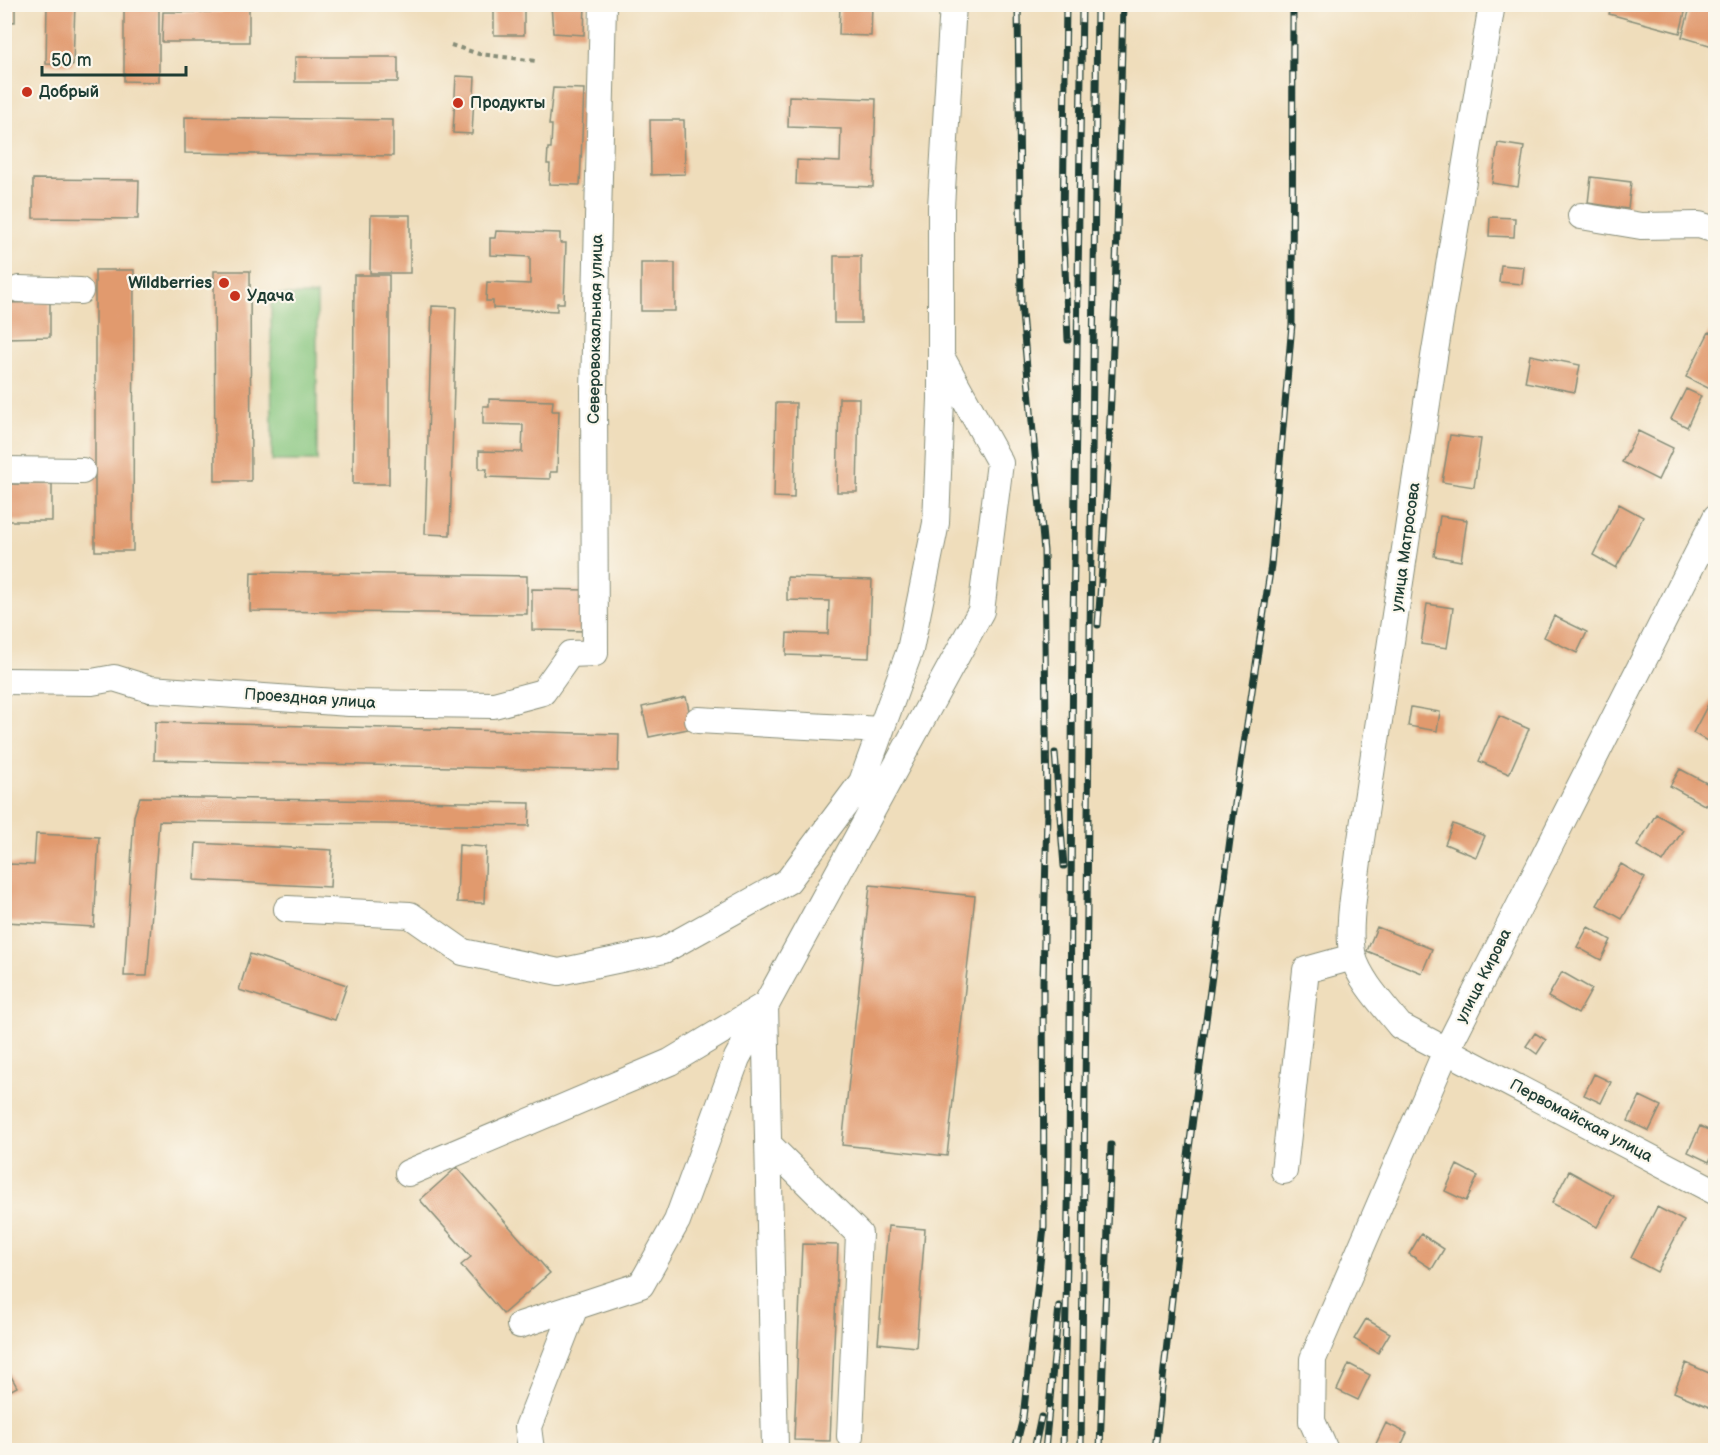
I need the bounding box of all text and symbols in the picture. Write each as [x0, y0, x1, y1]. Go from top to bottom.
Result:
scale bar [42, 39, 186, 77]
text: 50 m [51, 50, 92, 71]
place label: Добрый [39, 83, 99, 102]
marker: Добрый [20, 85, 34, 99]
place label: Продукты [470, 94, 545, 113]
marker: Продукты [451, 96, 465, 110]
street label: Северовокзальная улица [585, 233, 607, 424]
place label: Wildberries [128, 274, 212, 293]
marker: Wildberries [217, 276, 231, 290]
place label: Удача [247, 287, 294, 306]
marker: Удача [228, 289, 242, 303]
street label: улица Матросова [1388, 481, 1425, 613]
street label: Проездная улица [244, 685, 377, 713]
street label: улица Кирова [1452, 925, 1516, 1026]
street label: Первомайская улица [1506, 1075, 1656, 1167]

